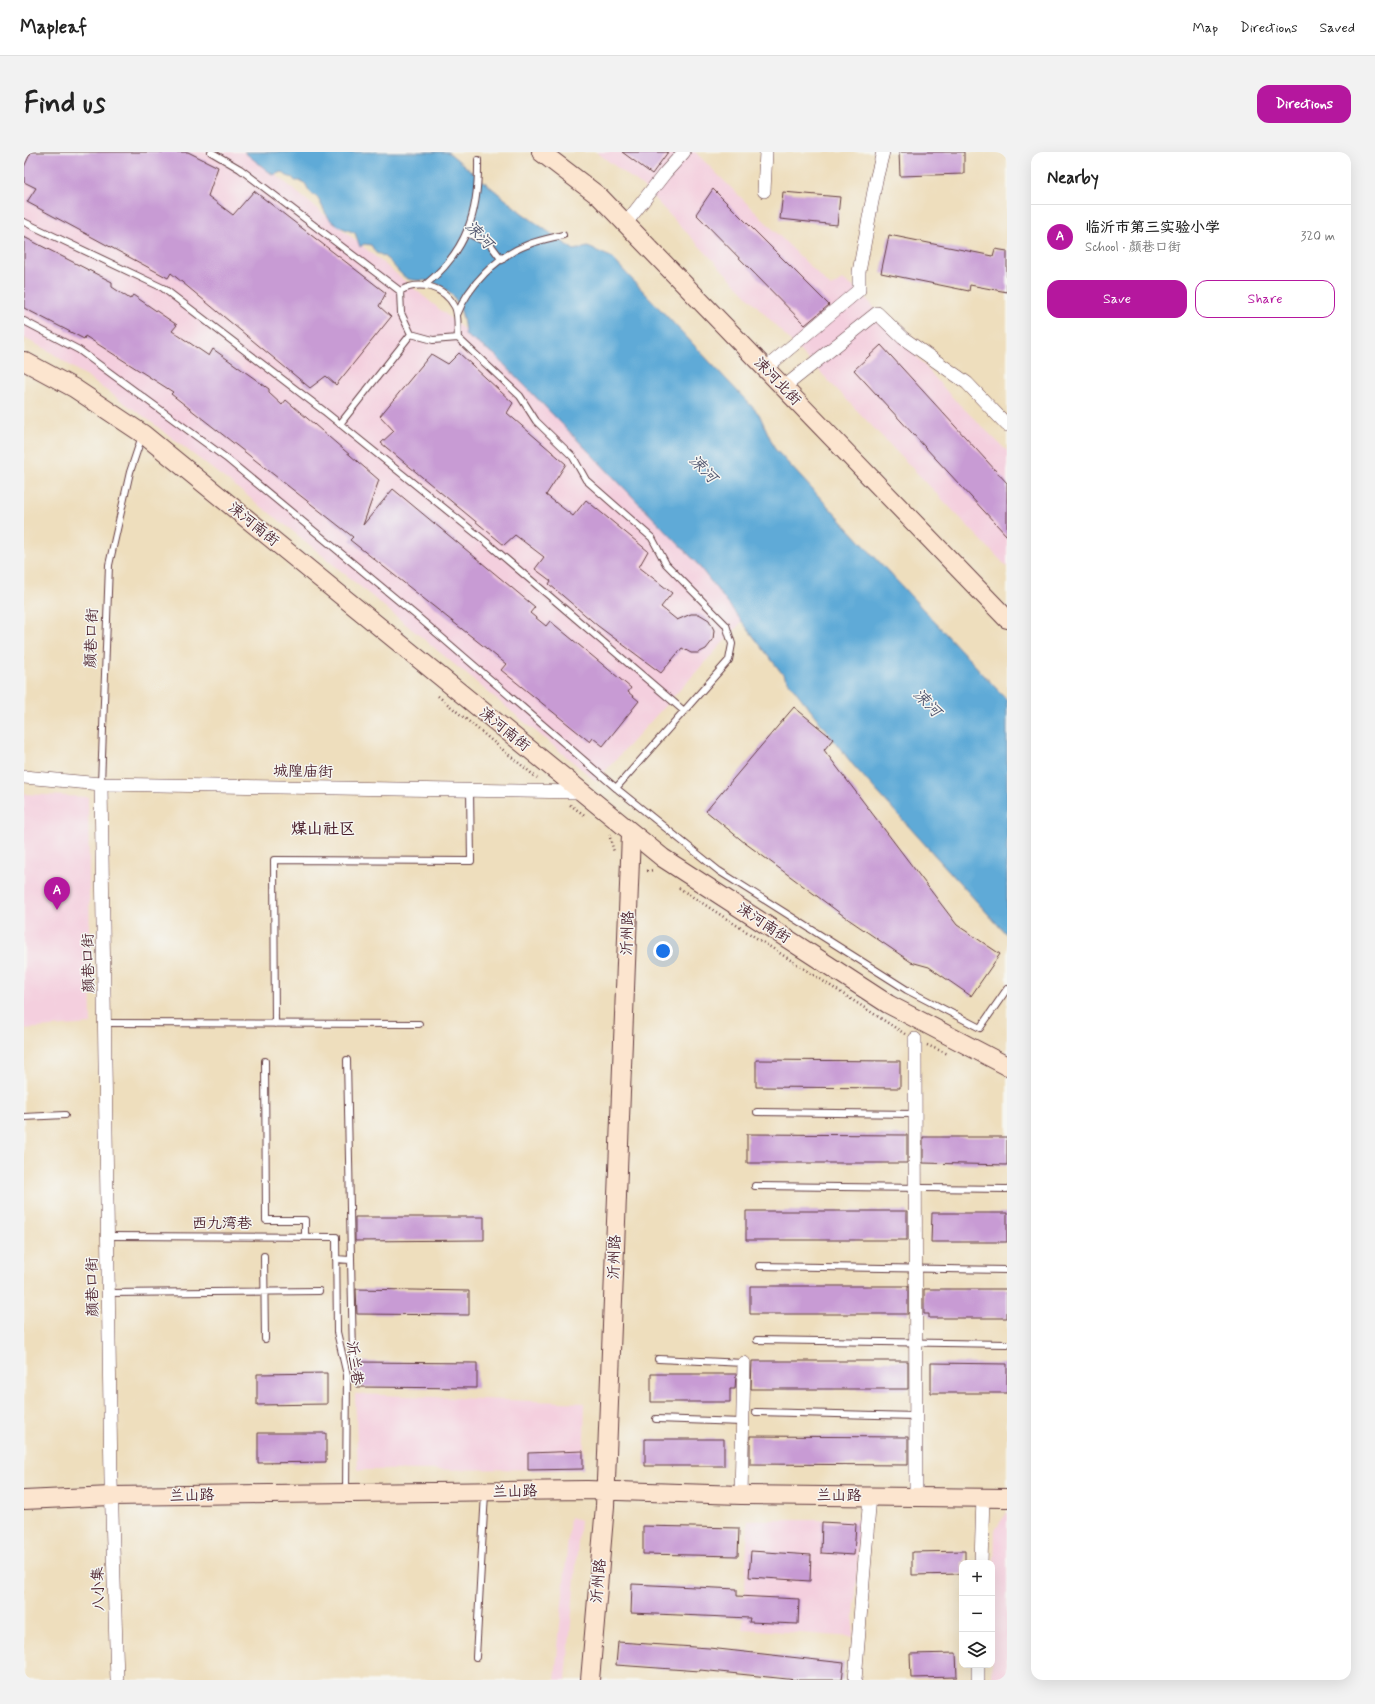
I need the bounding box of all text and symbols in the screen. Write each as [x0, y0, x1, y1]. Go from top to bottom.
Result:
text: Mapleaf [20, 15, 87, 40]
text: Map [1192, 19, 1218, 37]
text: Directions [1240, 19, 1298, 37]
text: Saved [1320, 19, 1355, 37]
button: Directions [1257, 85, 1351, 123]
text: Find us [24, 86, 105, 123]
text: Nearby [1047, 167, 1099, 189]
water label: 涑河 [460, 216, 500, 256]
text: 临沂市第三实验小学 [1085, 218, 1220, 238]
text: A [1056, 228, 1064, 245]
text: 320 m [1301, 228, 1335, 245]
text: School · 颜巷口街 [1085, 239, 1181, 256]
button: Save [1047, 280, 1187, 318]
button: Share [1195, 280, 1335, 318]
street label: 涑河北街 [749, 353, 805, 410]
water label: 涑河 [684, 450, 724, 490]
street label: 涑河南街 [224, 498, 283, 551]
street label: 颜巷口街 [81, 608, 103, 668]
water label: 涑河 [908, 684, 948, 724]
street label: 涑河南街 [475, 703, 534, 756]
street label: 城隍庙街 [273, 761, 333, 783]
district label: 煤山社区 [291, 819, 355, 840]
pin: A [44, 877, 70, 910]
street label: 涑河南街 [733, 899, 794, 949]
street label: 沂州路 [617, 910, 639, 956]
street label: 颜巷口街 [78, 933, 100, 993]
your location [653, 941, 673, 961]
street label: 西九湾巷 [192, 1214, 252, 1234]
street label: 沂州路 [604, 1234, 626, 1280]
street label: 颜巷口街 [82, 1257, 104, 1317]
street label: 沂兰巷 [341, 1339, 367, 1387]
street label: 兰山路 [492, 1482, 538, 1502]
street label: 兰山路 [169, 1486, 215, 1506]
street label: 兰山路 [816, 1486, 862, 1506]
street label: 沂州路 [587, 1558, 611, 1604]
map controls [959, 1560, 995, 1668]
button: + [959, 1560, 995, 1596]
street label: 八小集 [88, 1566, 110, 1612]
button: − [959, 1596, 995, 1632]
button: layers [959, 1632, 995, 1668]

